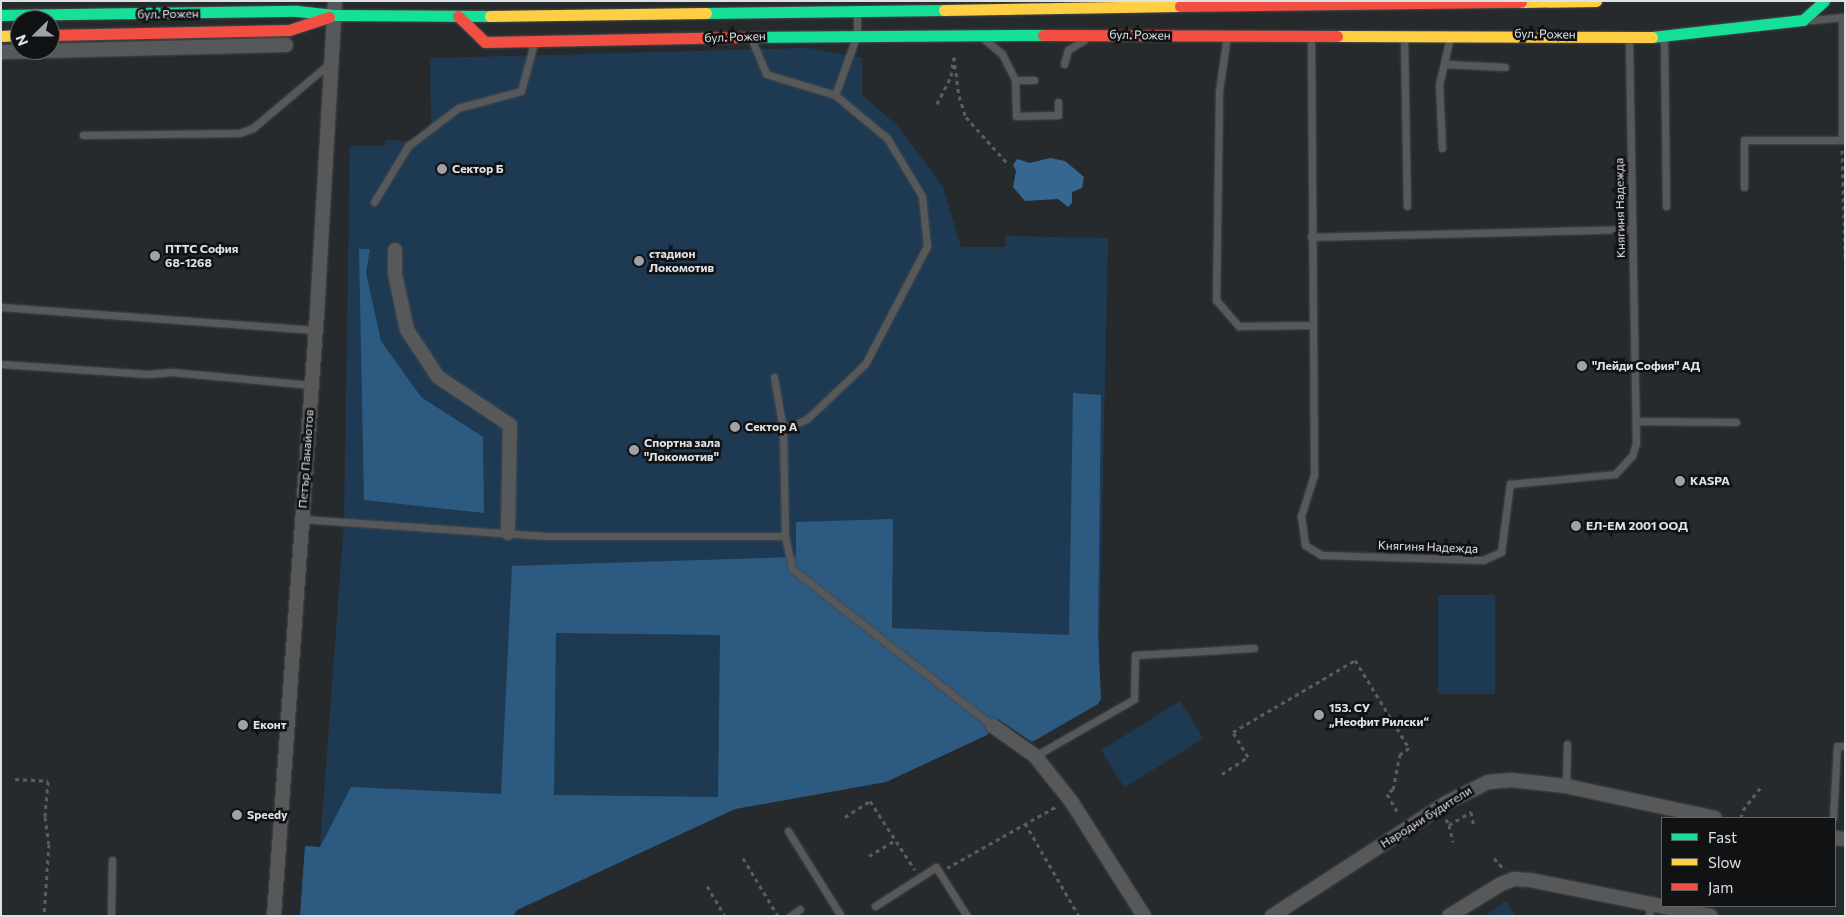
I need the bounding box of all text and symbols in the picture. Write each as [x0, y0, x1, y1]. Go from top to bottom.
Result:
street label: бул. Рожен [137, 6, 199, 22]
north arrow [10, 10, 60, 60]
street label: бул. Рожен [1514, 26, 1576, 42]
street label: бул. Рожен [1109, 27, 1171, 43]
street label: бул. Рожен [704, 29, 766, 45]
text: N [12, 32, 31, 48]
street label: Княгиня Надежда [1612, 158, 1628, 258]
place label: Сектор Б [452, 162, 503, 176]
marker: Сектор Б [436, 163, 448, 175]
place label: ПТТС София 68-1268 [165, 242, 238, 270]
place label: стадион Локомотив [649, 247, 714, 275]
marker: ПТТС София 68-1268 [149, 250, 161, 262]
marker: стадион Локомотив [633, 255, 645, 267]
place label: "Лейди София" АД [1592, 359, 1700, 373]
marker: "Лейди София" АД [1576, 360, 1588, 372]
street label: Петър Панайотов [295, 409, 317, 509]
place label: Сектор А [745, 420, 797, 434]
marker: Сектор А [729, 421, 741, 433]
place label: Спортна зала "Локомотив" [644, 436, 720, 464]
marker: Спортна зала "Локомотив" [628, 444, 640, 456]
place label: KASPA [1690, 474, 1730, 488]
marker: KASPA [1674, 475, 1686, 487]
place label: ЕЛ-ЕМ 2001 ООД [1586, 519, 1688, 533]
marker: ЕЛ-ЕМ 2001 ООД [1570, 520, 1582, 532]
street label: Княгиня Надежда [1378, 538, 1478, 556]
place label: 153. СУ „Неофит Рилски“ [1329, 701, 1429, 729]
marker: 153. СУ „Неофит Рилски“ [1313, 709, 1325, 721]
place label: Еконт [253, 718, 287, 732]
marker: Еконт [237, 719, 249, 731]
street label: Народни будители [1378, 783, 1474, 851]
place label: Speedy [247, 808, 288, 822]
marker: Speedy [231, 809, 243, 821]
legend [1661, 817, 1836, 907]
text: Fast [1708, 828, 1737, 846]
text: Slow [1708, 853, 1741, 871]
text: Jam [1708, 878, 1733, 896]

